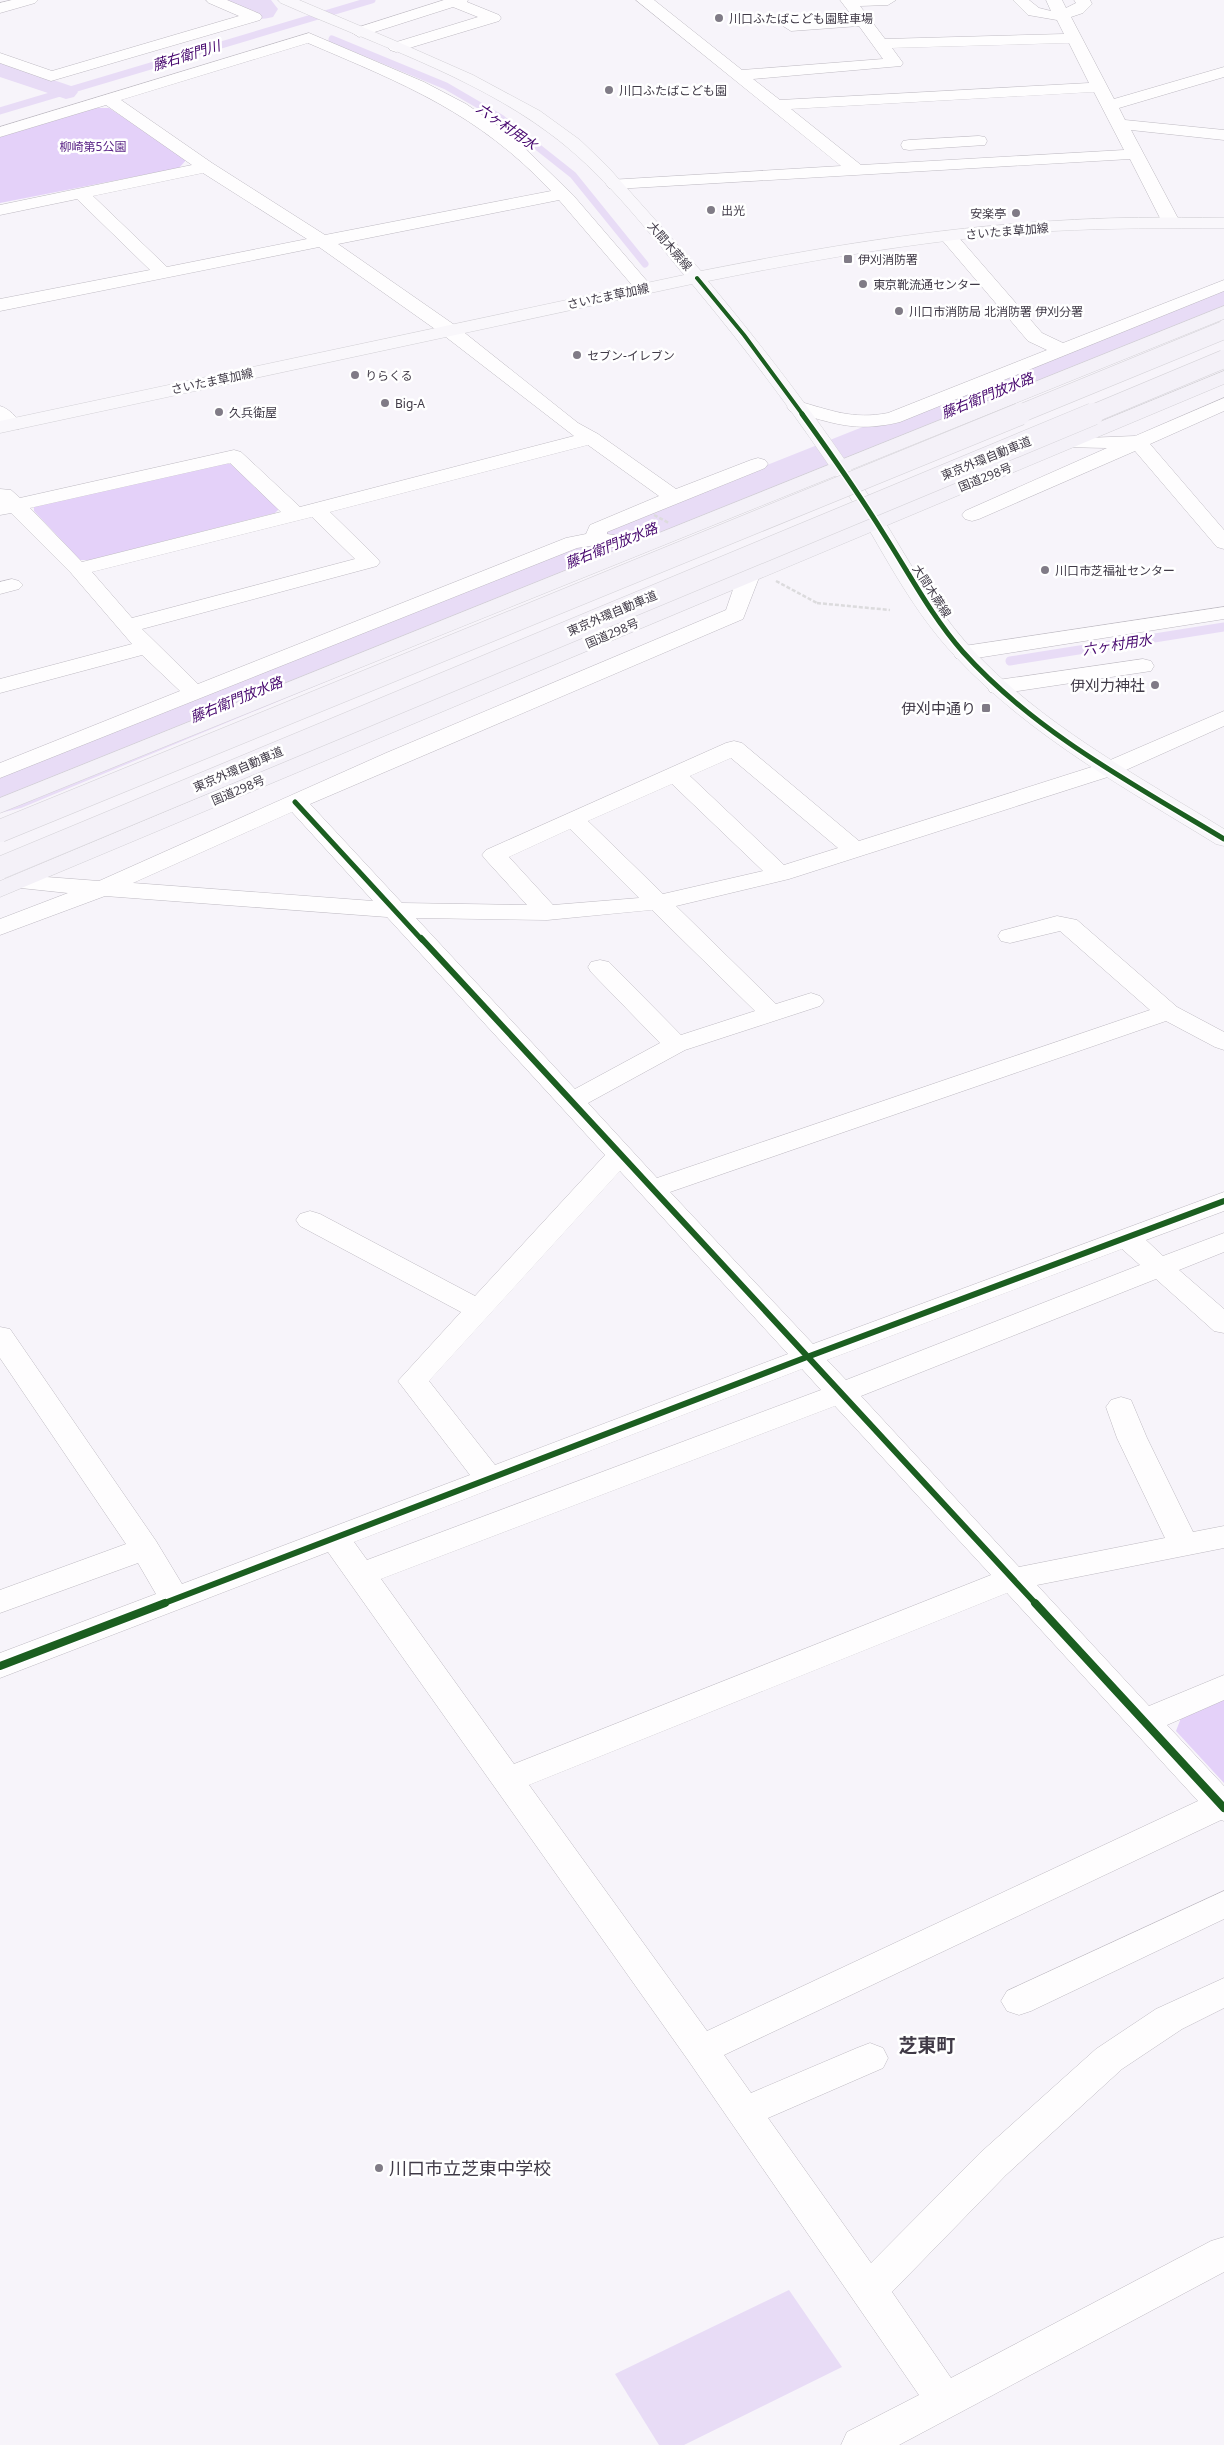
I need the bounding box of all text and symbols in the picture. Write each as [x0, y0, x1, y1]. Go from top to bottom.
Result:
place label: 川口ふたばこども園駐車場 [729, 10, 873, 27]
marker: 川口ふたばこども園駐車場 [713, 12, 725, 24]
water label: 藤右衛門川 [150, 35, 224, 74]
place label: 川口ふたばこども園 [619, 82, 727, 99]
marker: 川口ふたばこども園 [603, 84, 615, 96]
water label: 六ヶ村用水 [473, 98, 543, 155]
park label: 柳崎第5公園 [60, 138, 126, 155]
place label: 出光 [721, 202, 745, 219]
marker: 出光 [705, 204, 717, 216]
place label: 安楽亭 [970, 205, 1006, 222]
marker: 安楽亭 [1010, 207, 1022, 219]
street label: 大間木蕨線 [644, 218, 696, 274]
street label: さいたま草加線 [965, 219, 1049, 243]
place label: 伊刈消防署 [858, 251, 918, 268]
marker: 伊刈消防署 [842, 253, 854, 265]
place label: 東京靴流通センター [873, 276, 981, 293]
marker: 東京靴流通センター [857, 278, 869, 290]
street label: さいたま草加線 [565, 279, 651, 313]
place label: 川口市消防局 北消防署 伊刈分署 [909, 303, 1083, 320]
marker: 川口市消防局 北消防署 伊刈分署 [893, 305, 905, 317]
place label: セブン-イレブン [587, 347, 675, 364]
marker: セブン-イレブン [571, 349, 583, 361]
street label: さいたま草加線 [169, 364, 255, 398]
place label: りらくる [365, 367, 413, 384]
water label: 藤右衛門放水路 [938, 367, 1037, 422]
marker: りらくる [349, 369, 361, 381]
place label: Big-A [395, 395, 425, 412]
marker: Big-A [379, 397, 391, 409]
place label: 久兵衛屋 [229, 404, 277, 421]
marker: 久兵衛屋 [213, 406, 225, 418]
street label: 東京外環自動車道 [938, 432, 1034, 484]
street label: 国道298号 [956, 459, 1014, 495]
water label: 藤右衛門放水路 [562, 517, 661, 572]
street label: 大間木蕨線 [909, 561, 955, 621]
place label: 川口市芝福祉センター [1055, 562, 1175, 579]
marker: 川口市芝福祉センター [1039, 564, 1051, 576]
street label: 東京外環自動車道 [564, 586, 660, 640]
street label: 国道298号 [583, 614, 641, 652]
water label: 六ヶ村用水 [1081, 629, 1155, 659]
water label: 藤右衛門放水路 [187, 671, 286, 726]
place label: 伊刈力神社 [1070, 675, 1145, 695]
marker: 伊刈力神社 [1149, 679, 1161, 691]
place label: 伊刈中通り [901, 698, 976, 718]
marker: 伊刈中通り [980, 702, 992, 714]
street label: 東京外環自動車道 [190, 742, 286, 796]
street label: 国道298号 [209, 771, 267, 809]
district label: 芝東町 [898, 2032, 956, 2058]
place label: 川口市立芝東中学校 [389, 2156, 551, 2180]
marker: 川口市立芝東中学校 [373, 2162, 385, 2174]

